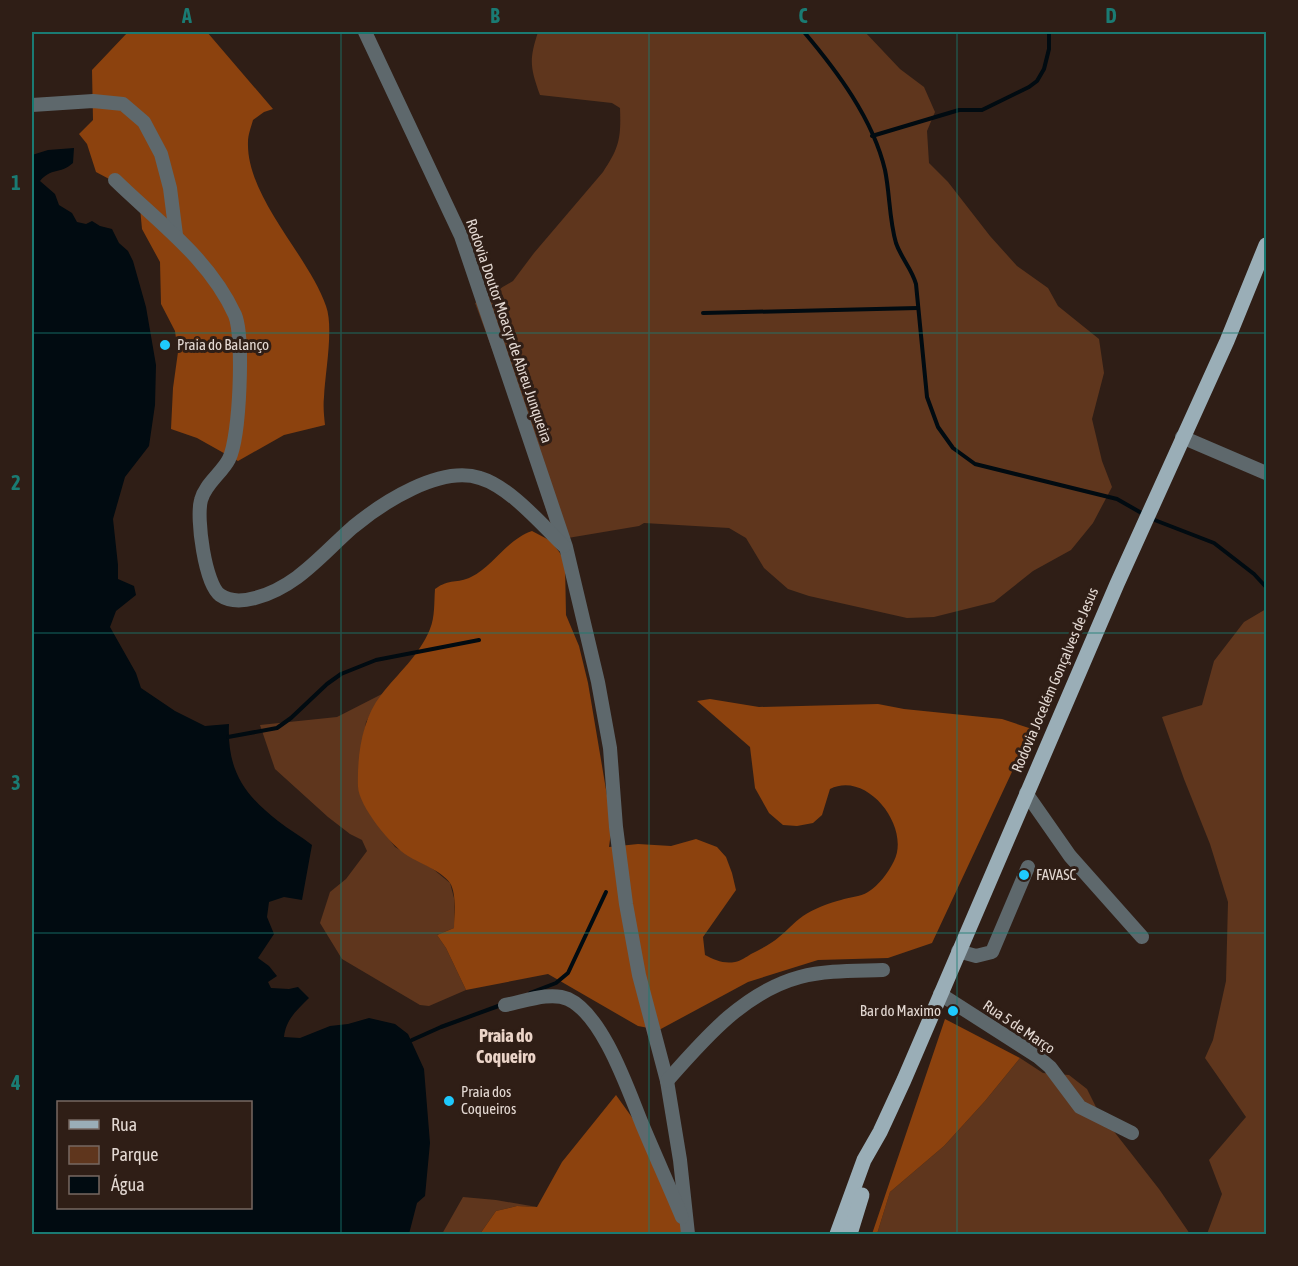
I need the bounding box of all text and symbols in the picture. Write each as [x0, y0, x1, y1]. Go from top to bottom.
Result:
text: A [181, 4, 192, 27]
text: B [490, 4, 500, 27]
text: C [799, 4, 808, 27]
text: D [1105, 4, 1117, 27]
text: 1 [11, 171, 21, 194]
street label: Rodovia Doutor Moacyr de Abreu Junqueira [463, 217, 556, 445]
place label: Praia do Balanço [177, 336, 269, 353]
marker: Praia do Balanço [158, 338, 172, 352]
text: 2 [11, 471, 21, 494]
street label: Rodovia Jocelém Gonçalves de Jesus [1008, 585, 1101, 775]
text: 3 [11, 771, 21, 794]
place label: FAVASC [1036, 866, 1076, 883]
marker: FAVASC [1017, 868, 1031, 882]
street label: Rua 5 de Março [980, 996, 1058, 1057]
place label: Bar do Maximo [860, 1002, 941, 1019]
marker: Bar do Maximo [946, 1004, 960, 1018]
district label: Praia do Coqueiro [476, 1025, 536, 1067]
text: 4 [10, 1071, 21, 1094]
place label: Praia dos Coqueiros [461, 1083, 516, 1117]
marker: Praia dos Coqueiros [442, 1094, 456, 1108]
legend [57, 1101, 252, 1209]
text: Rua [111, 1114, 137, 1135]
text: Parque [111, 1144, 159, 1165]
text: Água [111, 1174, 145, 1195]

